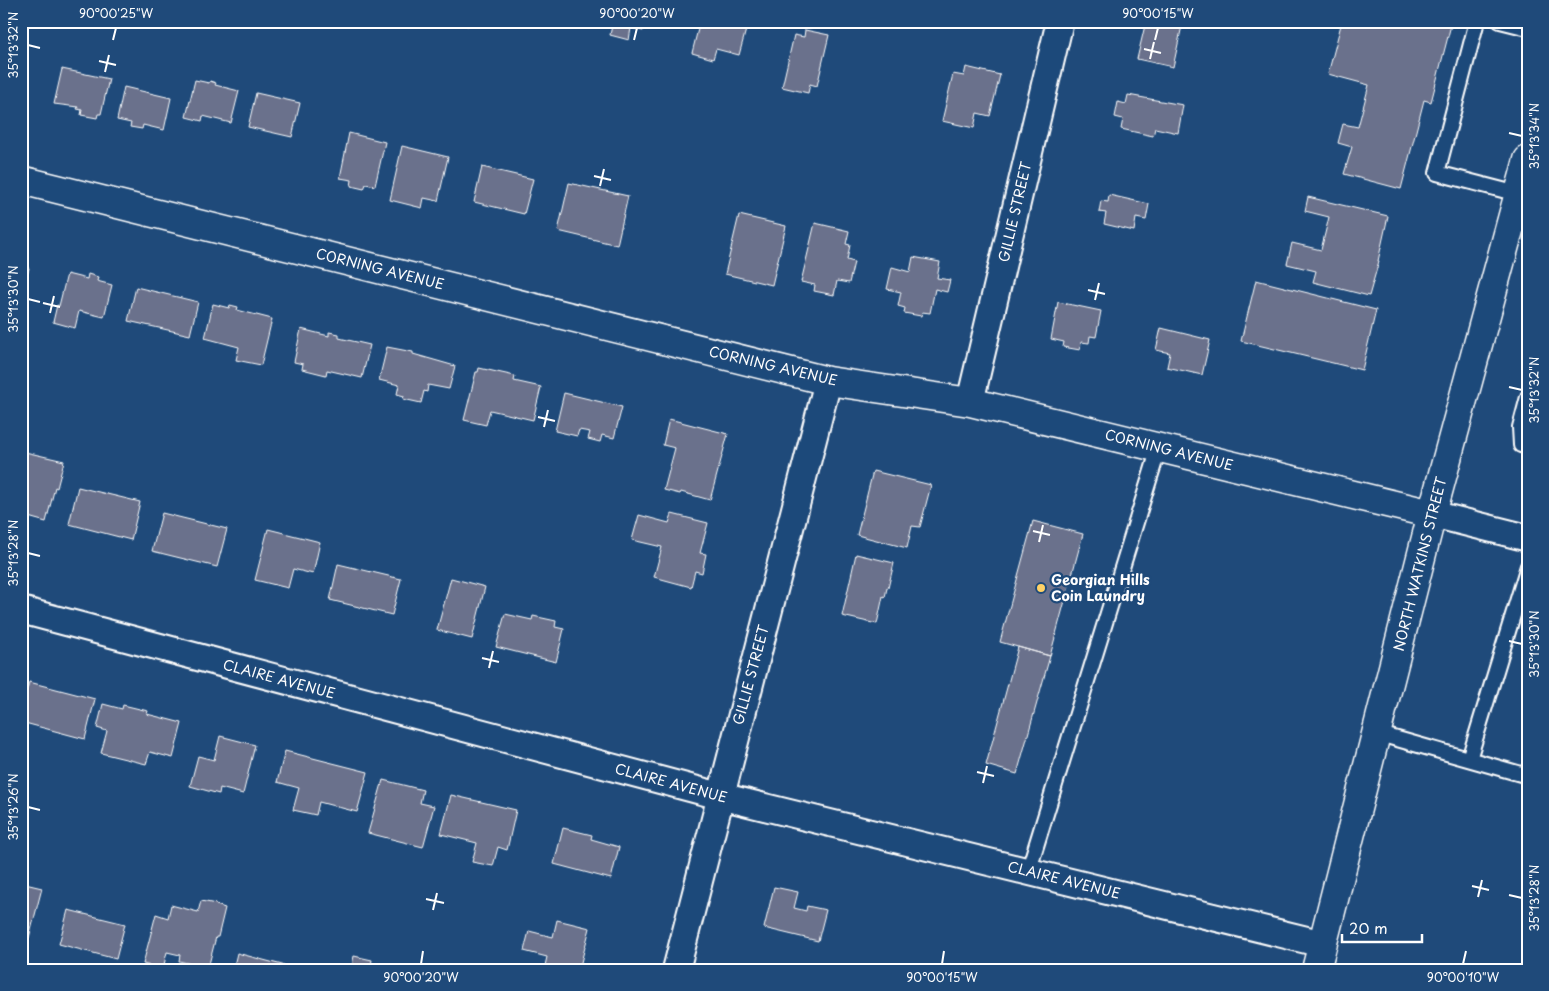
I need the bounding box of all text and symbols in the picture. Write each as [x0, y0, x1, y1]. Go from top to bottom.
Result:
text: 90°00'25"W [79, 4, 154, 22]
text: 90°00'20"W [599, 4, 675, 22]
text: 90°00'15"W [1122, 4, 1194, 22]
text: 35°13'32"N [4, 12, 22, 78]
text: 35°13'34"N [1525, 103, 1543, 169]
street label: GILLIE STREET [993, 159, 1036, 264]
street label: CORNING AVENUE [314, 242, 447, 295]
text: 35°13'30"N [4, 265, 22, 333]
street label: CORNING AVENUE [707, 341, 840, 391]
text: 35°13'32"N [1525, 357, 1543, 423]
street label: CORNING AVENUE [1103, 423, 1236, 476]
street label: NORTH WATKINS STREET [1388, 474, 1451, 653]
text: 35°13'28"N [4, 520, 22, 586]
place label: Georgian Hills Coin Laundry [1051, 569, 1150, 606]
marker: Georgian Hills Coin Laundry [1035, 582, 1047, 594]
text: 35°13'30"N [1525, 610, 1543, 678]
street label: GILLIE STREET [727, 622, 774, 727]
street label: CLAIRE AVENUE [221, 653, 338, 704]
street label: CLAIRE AVENUE [613, 757, 730, 808]
text: 35°13'26"N [4, 773, 22, 841]
street label: CLAIRE AVENUE [1006, 855, 1123, 904]
text: 35°13'28"N [1525, 865, 1543, 931]
scale bar [1342, 911, 1422, 943]
text: 20 m [1349, 916, 1388, 939]
text: 90°00'20"W [383, 968, 459, 986]
text: 90°00'15"W [906, 968, 978, 986]
text: 90°00'10"W [1427, 968, 1500, 986]

